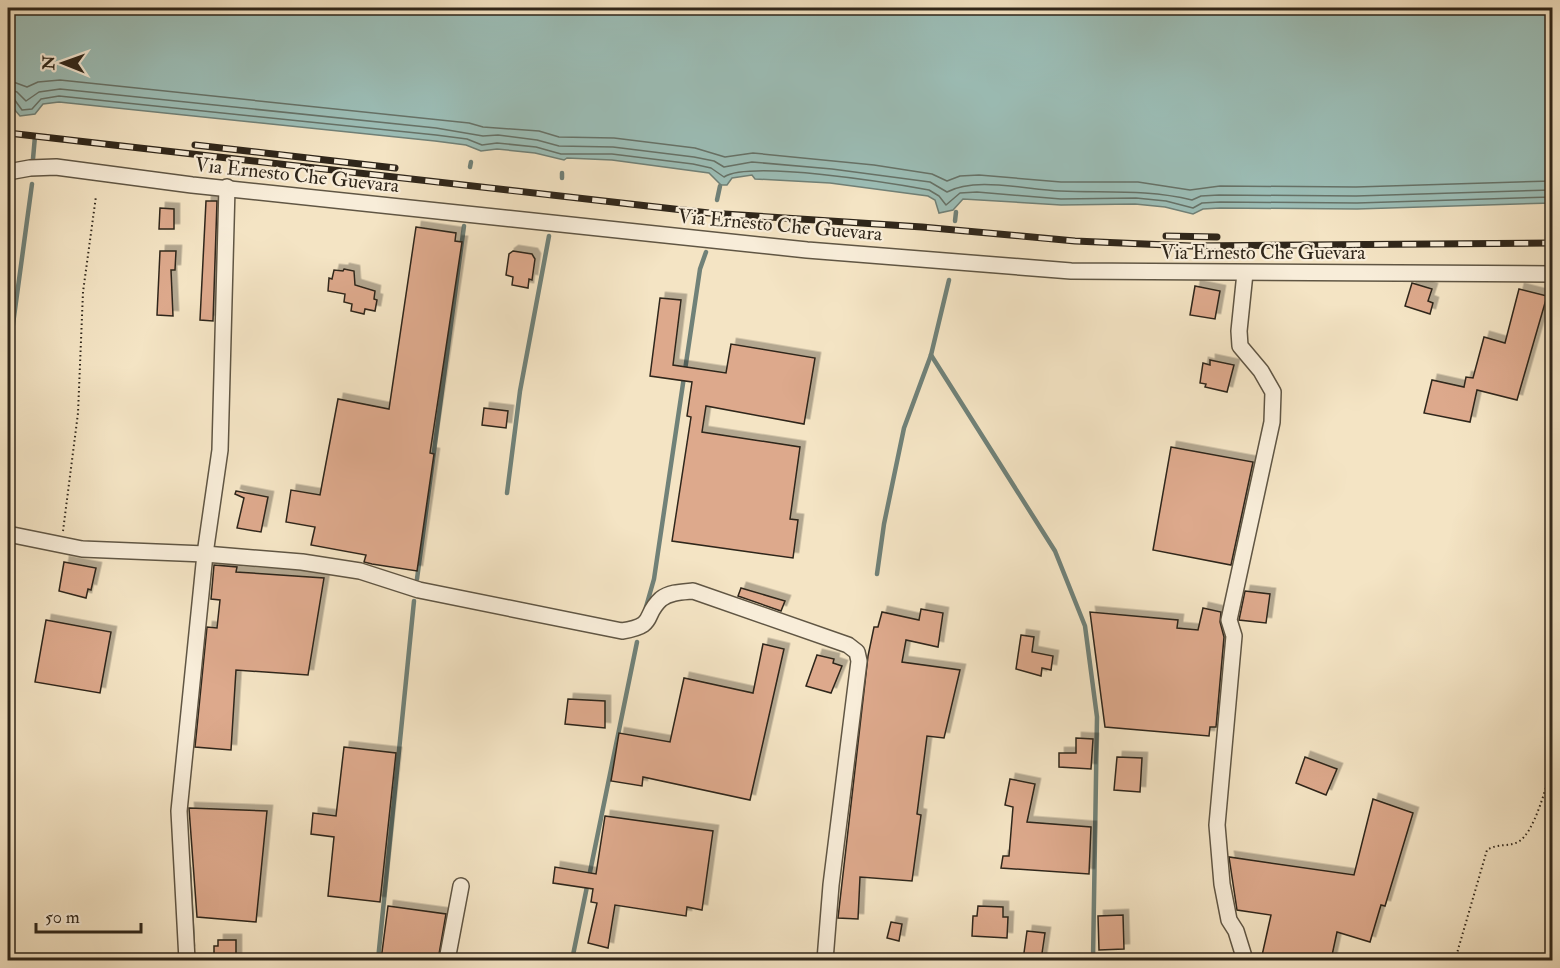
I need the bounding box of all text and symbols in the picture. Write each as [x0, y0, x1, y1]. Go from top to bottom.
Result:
north arrow [33, 33, 93, 93]
text: N [39, 55, 59, 71]
street label: Via Ernesto Che Guevara [194, 152, 401, 198]
street label: Via Ernesto Che Guevara [677, 204, 884, 246]
street label: Via Ernesto Che Guevara [1160, 240, 1366, 265]
scale bar [36, 896, 141, 934]
text: 50 m [45, 906, 80, 929]

